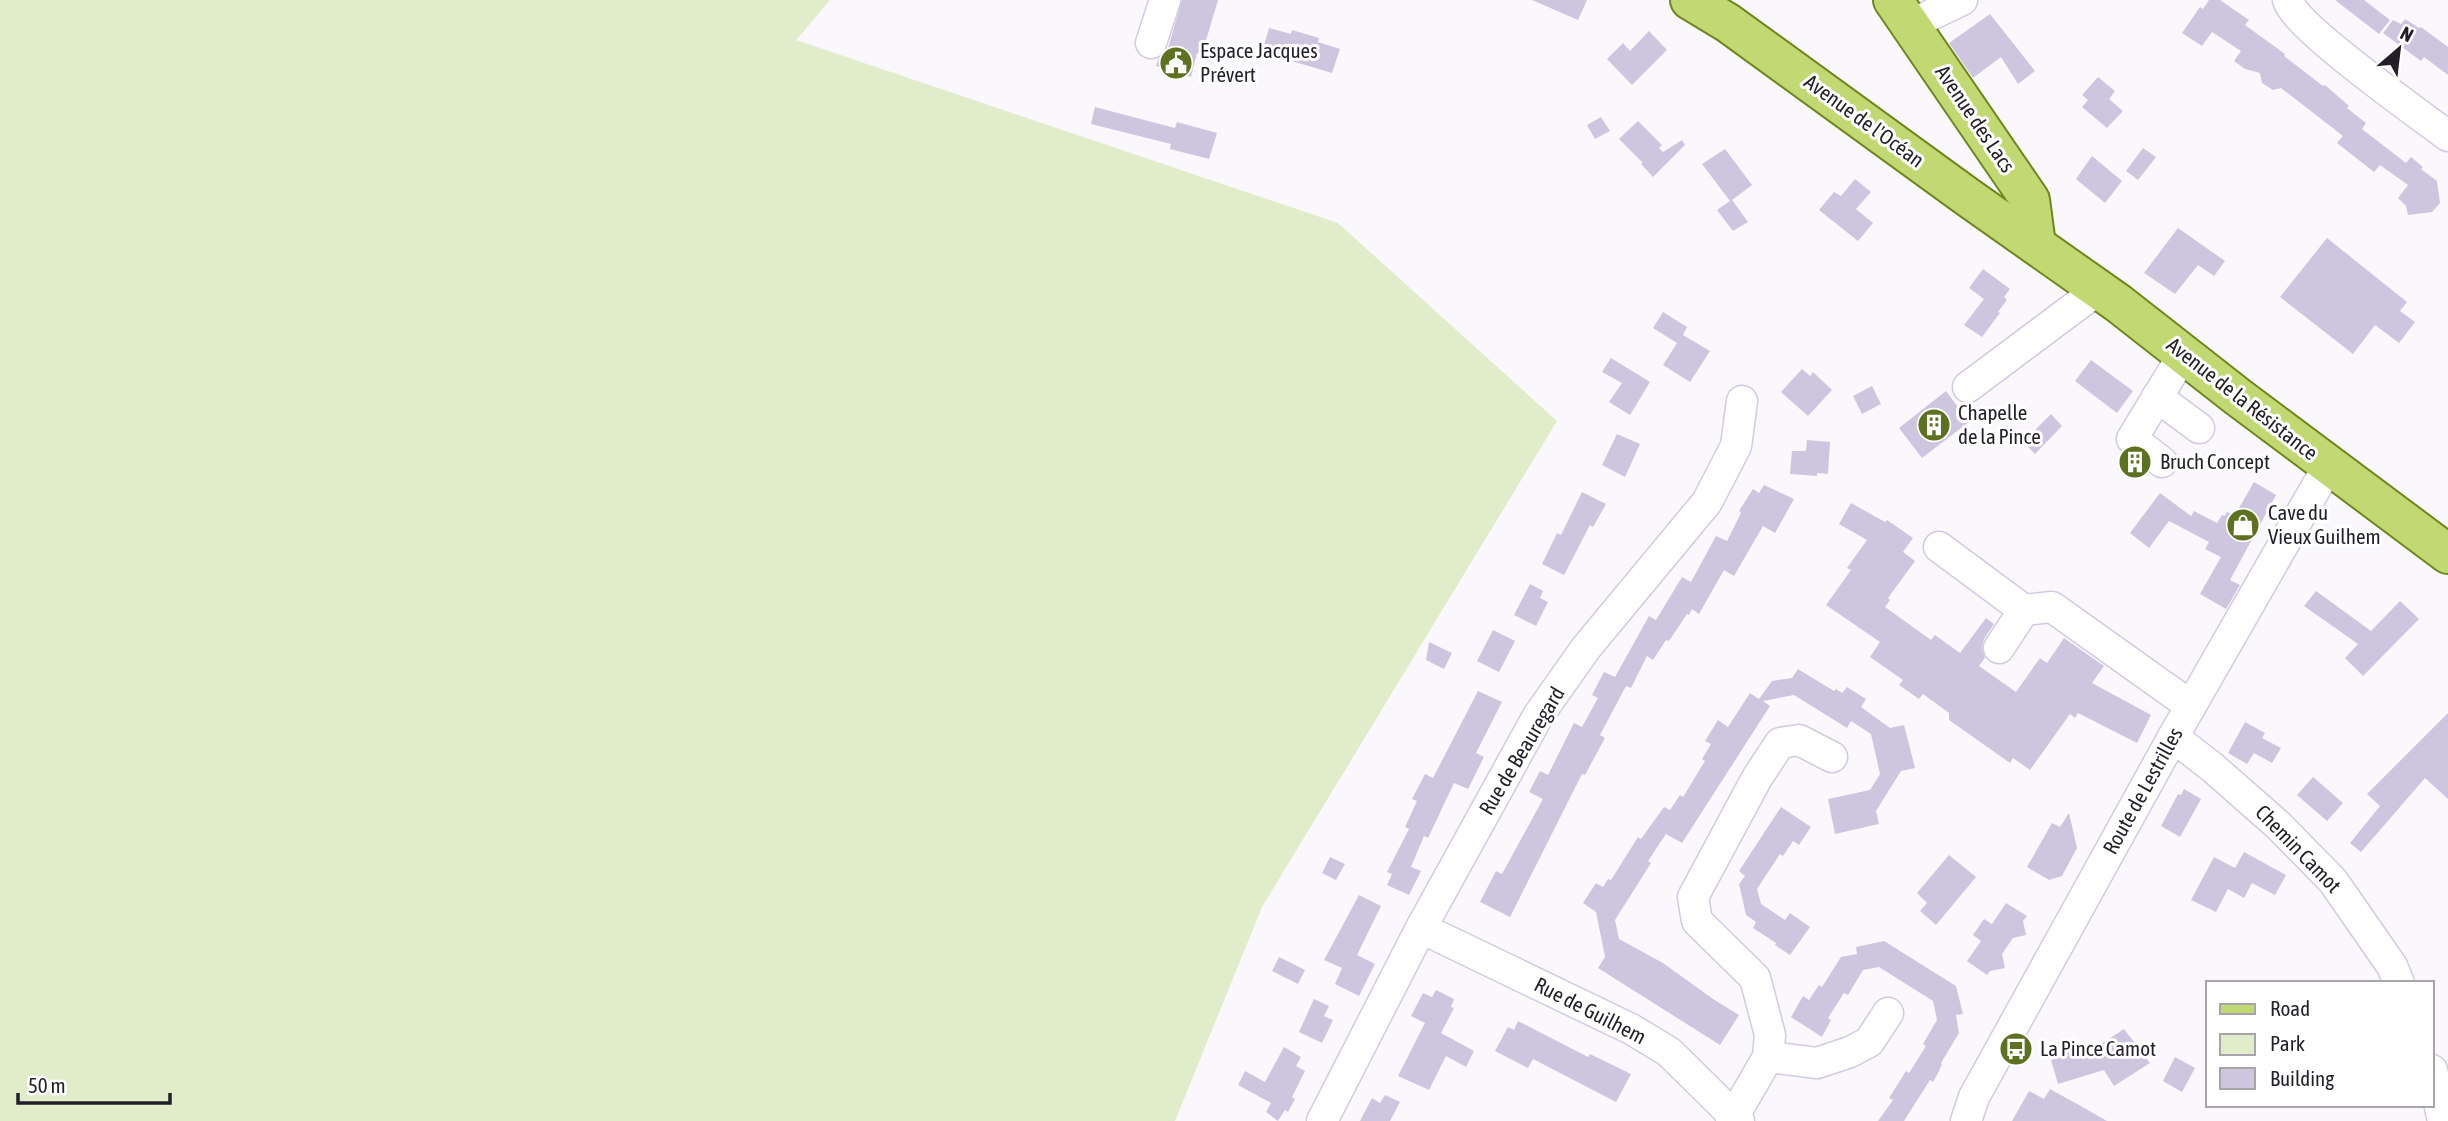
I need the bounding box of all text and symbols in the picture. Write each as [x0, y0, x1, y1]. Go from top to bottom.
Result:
north arrow [2364, 14, 2434, 84]
text: N [2397, 22, 2417, 46]
place label: Espace Jacques Prévert [1200, 38, 1318, 86]
public building icon: Espace Jacques Prévert [1157, 44, 1195, 82]
street label: Avenue des Lacs [1931, 60, 2020, 176]
street label: Avenue de l'Océan [1800, 69, 1929, 172]
street label: Avenue de la Résistance [2163, 332, 2323, 464]
place label: Chapelle de la Pince [1958, 400, 2041, 448]
building icon: Chapelle de la Pince [1915, 406, 1953, 444]
building icon: Bruch Concept [2116, 443, 2154, 481]
place label: Bruch Concept [2160, 449, 2270, 473]
place label: Cave du Vieux Guilhem [2268, 500, 2381, 548]
shop icon: Cave du Vieux Guilhem [2224, 506, 2262, 544]
street label: Rue de Beauregard [1473, 682, 1569, 819]
street label: Route de Lestrilles [2097, 723, 2187, 858]
street label: Chemin Camot [2251, 800, 2346, 897]
street label: Rue de Guilhem [1531, 972, 1650, 1048]
legend [2206, 981, 2434, 1107]
text: Road [2270, 996, 2310, 1020]
bus stop icon: La Pince Camot [1997, 1030, 2035, 1068]
text: Park [2270, 1031, 2305, 1055]
place label: La Pince Camot [2040, 1036, 2156, 1060]
scale bar [18, 1062, 170, 1106]
text: Building [2270, 1066, 2334, 1090]
text: 50 m [28, 1073, 66, 1097]

